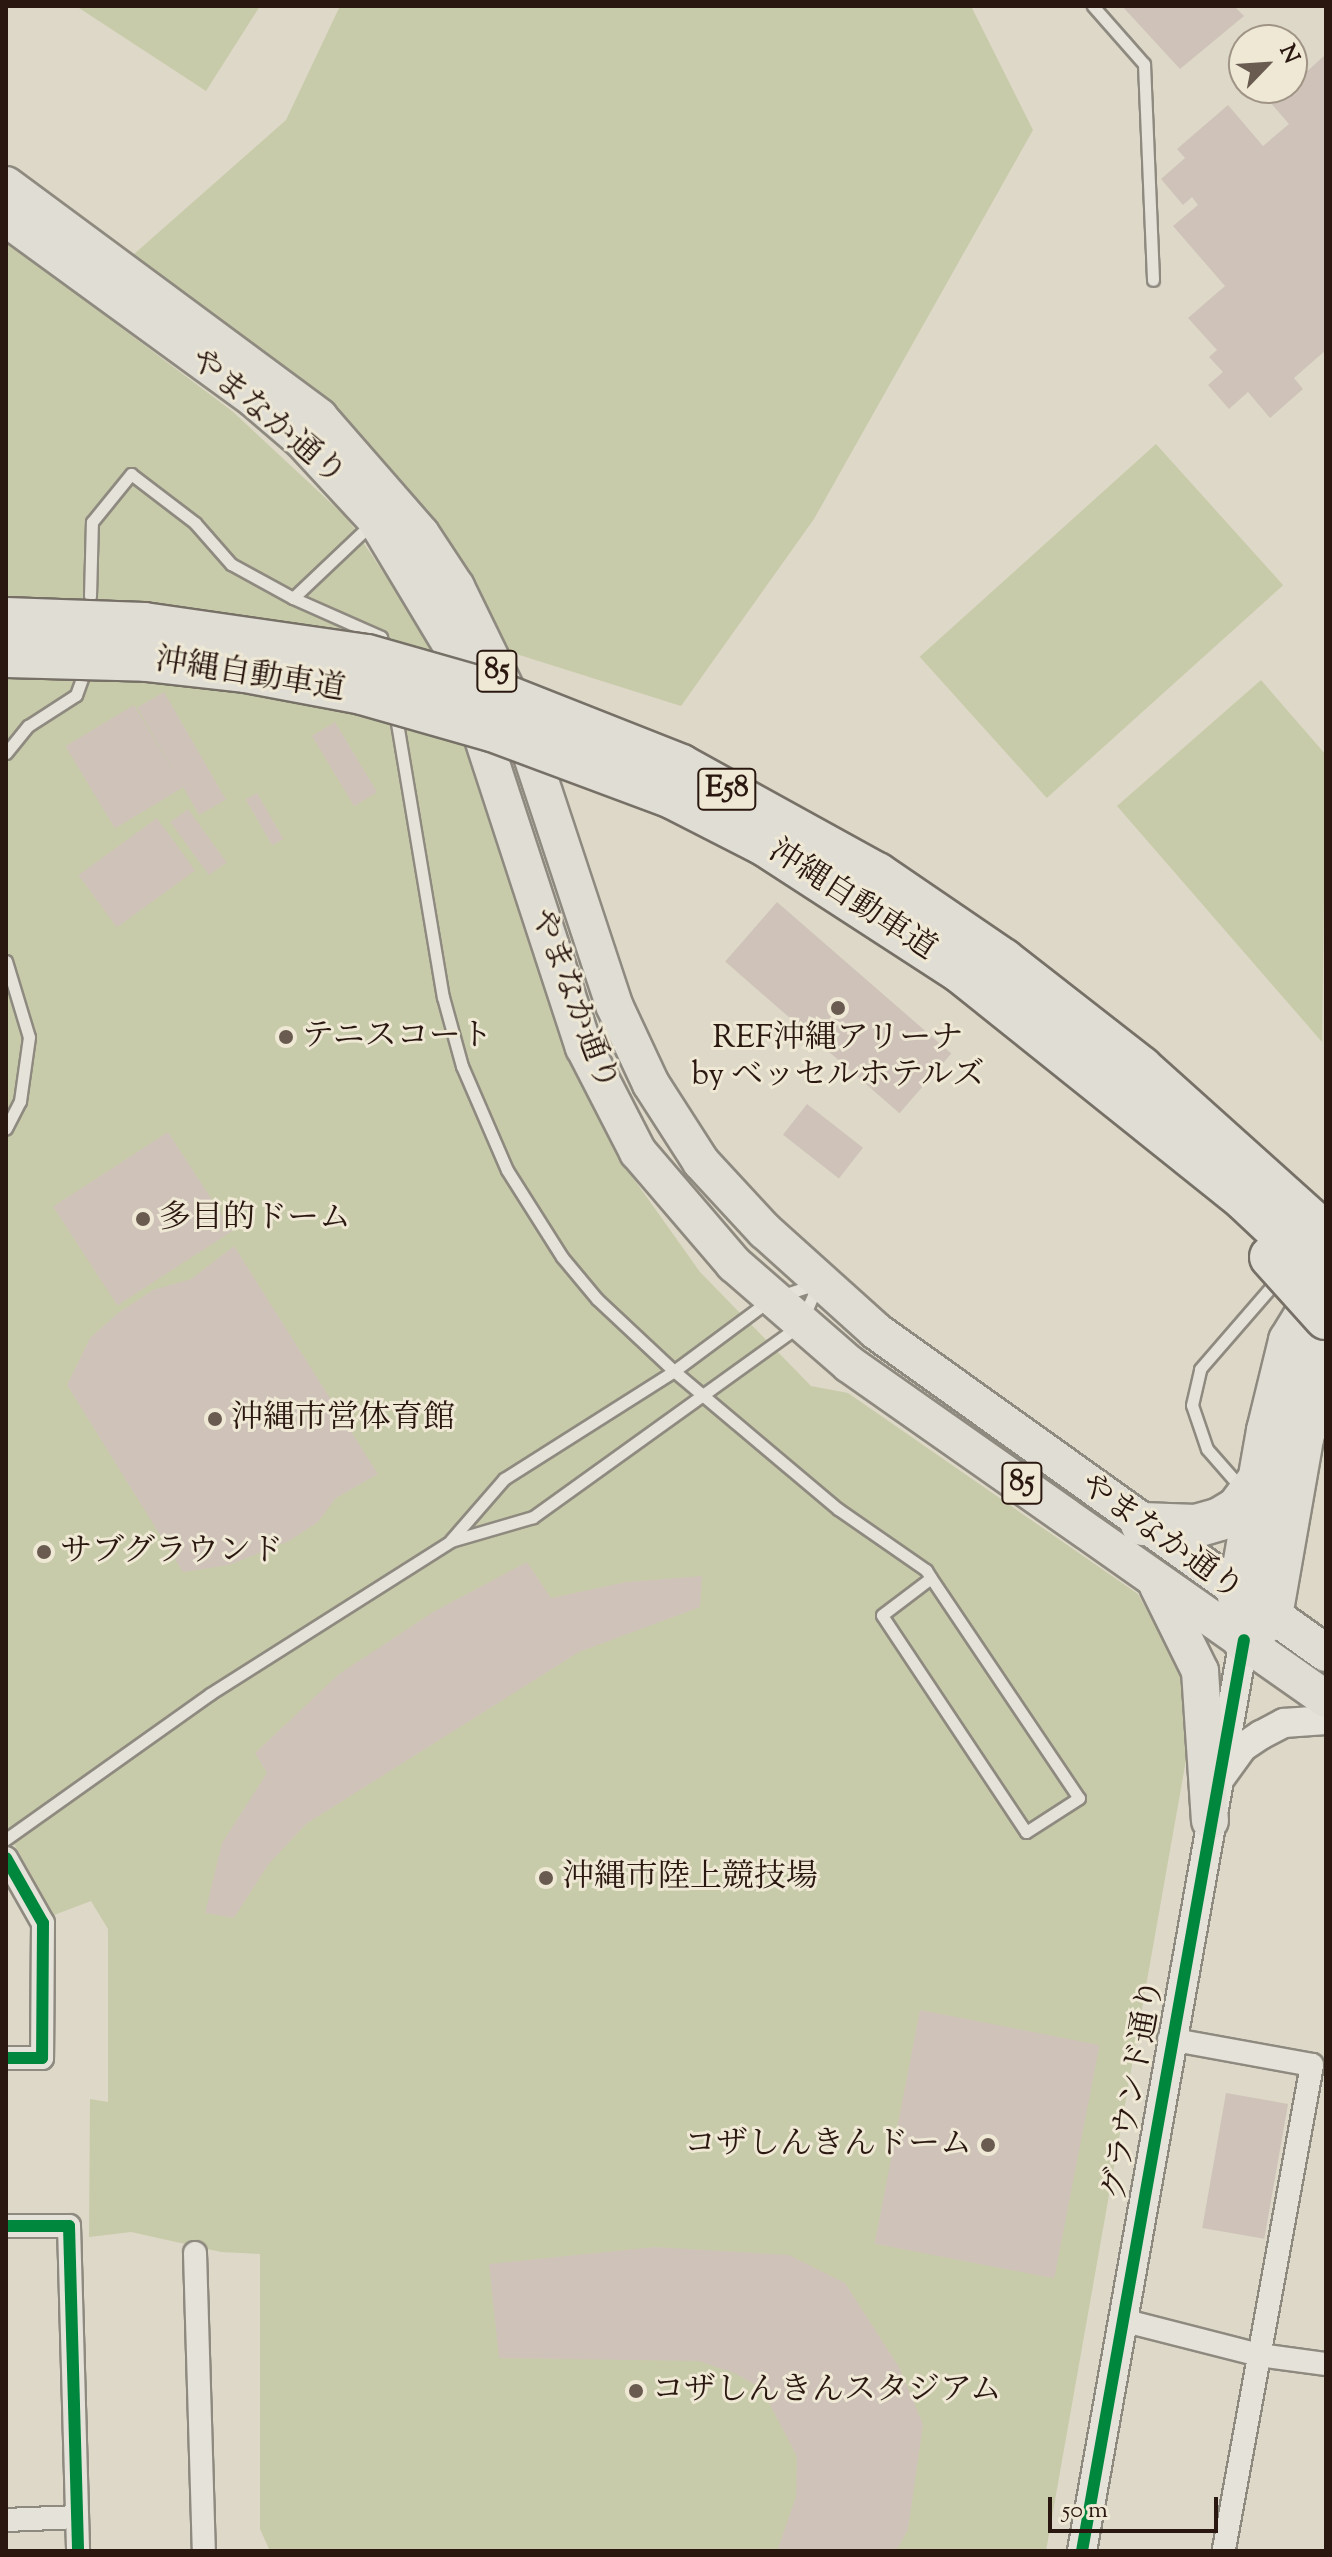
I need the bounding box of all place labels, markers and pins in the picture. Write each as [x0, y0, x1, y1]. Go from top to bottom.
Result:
marker: REF沖縄アリーナ by ベッセルホテルズ [829, 999, 847, 1017]
place label: テニスコート [302, 1018, 494, 1056]
place label: REF沖縄アリーナ by ベッセルホテルズ [690, 1021, 986, 1096]
marker: テニスコート [277, 1028, 295, 1046]
place label: 多目的ドーム [159, 1200, 351, 1238]
marker: 多目的ドーム [134, 1210, 152, 1228]
place label: 沖縄市営体育館 [231, 1400, 455, 1438]
marker: 沖縄市営体育館 [206, 1410, 224, 1428]
place label: サブグラウンド [60, 1533, 284, 1571]
marker: サブグラウンド [35, 1543, 53, 1561]
place label: 沖縄市陸上競技場 [562, 1859, 818, 1897]
marker: 沖縄市陸上競技場 [537, 1869, 555, 1887]
place label: コザしんきんドーム [684, 2126, 972, 2164]
marker: コザしんきんドーム [979, 2136, 997, 2154]
place label: コザしんきんスタジアム [652, 2372, 1004, 2410]
marker: コザしんきんスタジアム [627, 2382, 645, 2400]

